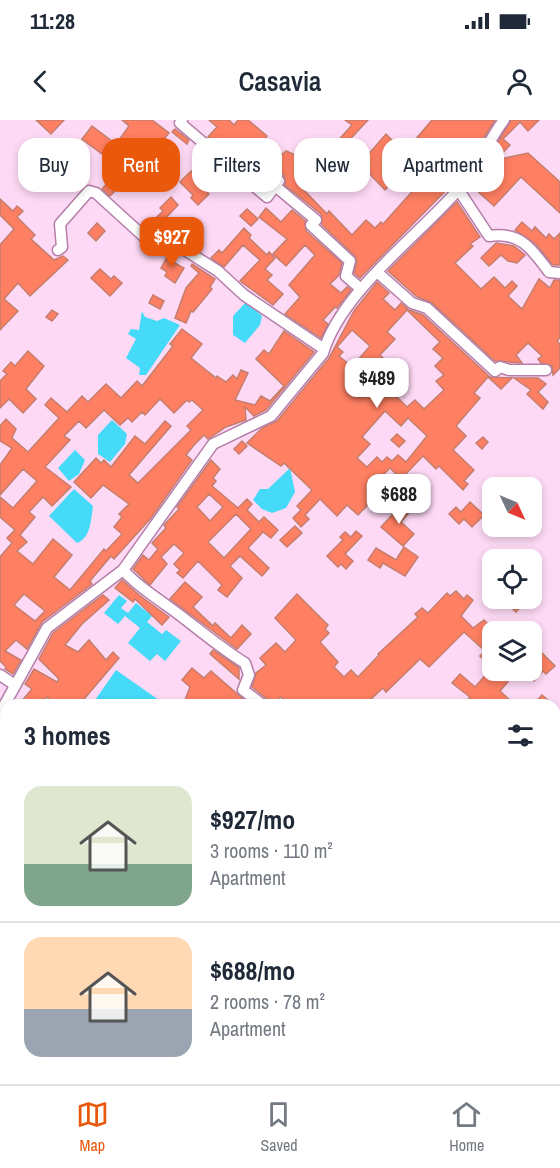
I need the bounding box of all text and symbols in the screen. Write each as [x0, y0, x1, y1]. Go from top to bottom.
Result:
text: 11:28 [30, 6, 75, 36]
text: Casavia [239, 63, 321, 99]
icon: back [24, 65, 57, 98]
icon: person [503, 65, 536, 98]
chip: Buy [18, 138, 90, 192]
chip: Rent [102, 138, 180, 192]
chip: Filters [192, 138, 282, 192]
chip: New [294, 138, 370, 192]
chip: Apartment [382, 138, 504, 192]
pin: $927 [136, 217, 208, 268]
text: $927 [154, 223, 190, 250]
pin: $489 [341, 358, 413, 409]
text: $489 [359, 364, 395, 391]
pin: $688 [363, 474, 435, 525]
north arrow [482, 477, 542, 537]
map controls [482, 477, 542, 681]
text: $688 [381, 480, 417, 507]
button: locate [482, 549, 542, 609]
button: layers [482, 621, 542, 681]
text: 3 homes [24, 718, 111, 753]
icon: filters [504, 719, 537, 752]
text: $927/mo [210, 802, 295, 837]
icon: home [72, 810, 144, 882]
text: 3 rooms · 110 m² [210, 837, 333, 864]
text: Apartment [210, 864, 286, 891]
text: $688/mo [210, 953, 295, 988]
icon: home [72, 961, 144, 1033]
text: 2 rooms · 78 m² [210, 988, 325, 1015]
text: Apartment [210, 1015, 286, 1042]
tab: Map [76, 1098, 109, 1156]
tab: Saved [260, 1098, 298, 1156]
tab: Home [449, 1098, 484, 1156]

